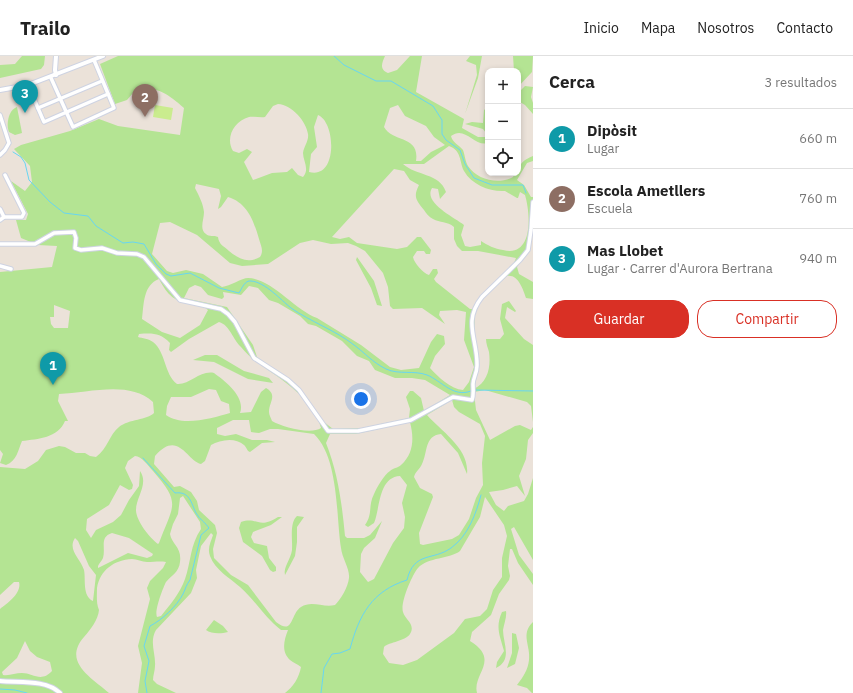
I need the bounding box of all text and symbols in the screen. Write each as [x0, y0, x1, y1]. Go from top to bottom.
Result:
text: Trailo [20, 16, 70, 40]
text: Inicio [583, 19, 619, 37]
text: Mapa [641, 19, 675, 37]
text: Nosotros [697, 19, 754, 37]
text: Contacto [776, 19, 833, 37]
map controls [485, 68, 521, 176]
button: + [485, 68, 521, 104]
text: Cerca [549, 71, 595, 93]
text: 3 resultados [764, 74, 837, 91]
pin: 3 [12, 80, 38, 113]
pin: 2 [132, 84, 158, 117]
button: − [485, 104, 521, 140]
text: Dipòsit [587, 121, 637, 140]
text: 1 [558, 130, 566, 147]
text: 660 m [799, 130, 837, 147]
button: locate [485, 140, 521, 176]
text: Lugar [587, 140, 619, 157]
text: Escola Ametllers [587, 181, 705, 200]
text: 2 [558, 190, 566, 207]
text: 760 m [799, 190, 837, 207]
text: Escuela [587, 200, 632, 217]
text: Mas Llobet [587, 241, 663, 260]
text: 3 [558, 250, 566, 267]
text: 940 m [799, 250, 837, 267]
text: Lugar · Carrer d'Aurora Bertrana [587, 260, 773, 277]
button: Guardar [549, 300, 689, 338]
button: Compartir [697, 300, 837, 338]
pin: 1 [40, 352, 66, 385]
your location [351, 389, 371, 409]

